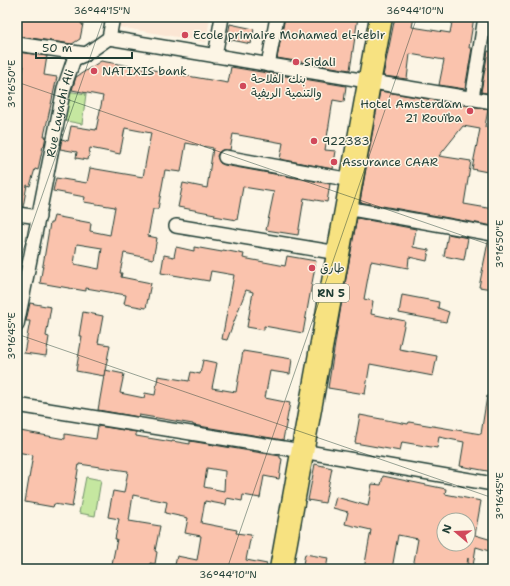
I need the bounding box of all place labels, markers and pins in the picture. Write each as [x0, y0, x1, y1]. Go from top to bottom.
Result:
place label: Ecole primaire Mohamed el-kebir [193, 27, 386, 43]
marker: Ecole primaire Mohamed el-kebir [180, 30, 190, 40]
place label: Sidali [304, 54, 336, 70]
marker: Sidali [291, 57, 301, 67]
place label: NATIXIS bank [102, 63, 187, 79]
marker: NATIXIS bank [89, 66, 99, 76]
place label: بنك الفلاحة والتنمية الريفية [251, 71, 322, 101]
marker: بنك الفلاحة والتنمية الريفية [238, 81, 248, 91]
place label: Hotel Amsterdam 21 Rouïba [360, 96, 463, 126]
marker: Hotel Amsterdam 21 Rouïba [465, 106, 475, 116]
place label: 922383 [322, 133, 370, 149]
marker: 922383 [309, 136, 319, 146]
place label: Assurance CAAR [342, 154, 438, 170]
marker: Assurance CAAR [329, 157, 339, 167]
place label: طارق [320, 260, 345, 276]
marker: طارق [307, 263, 317, 273]

